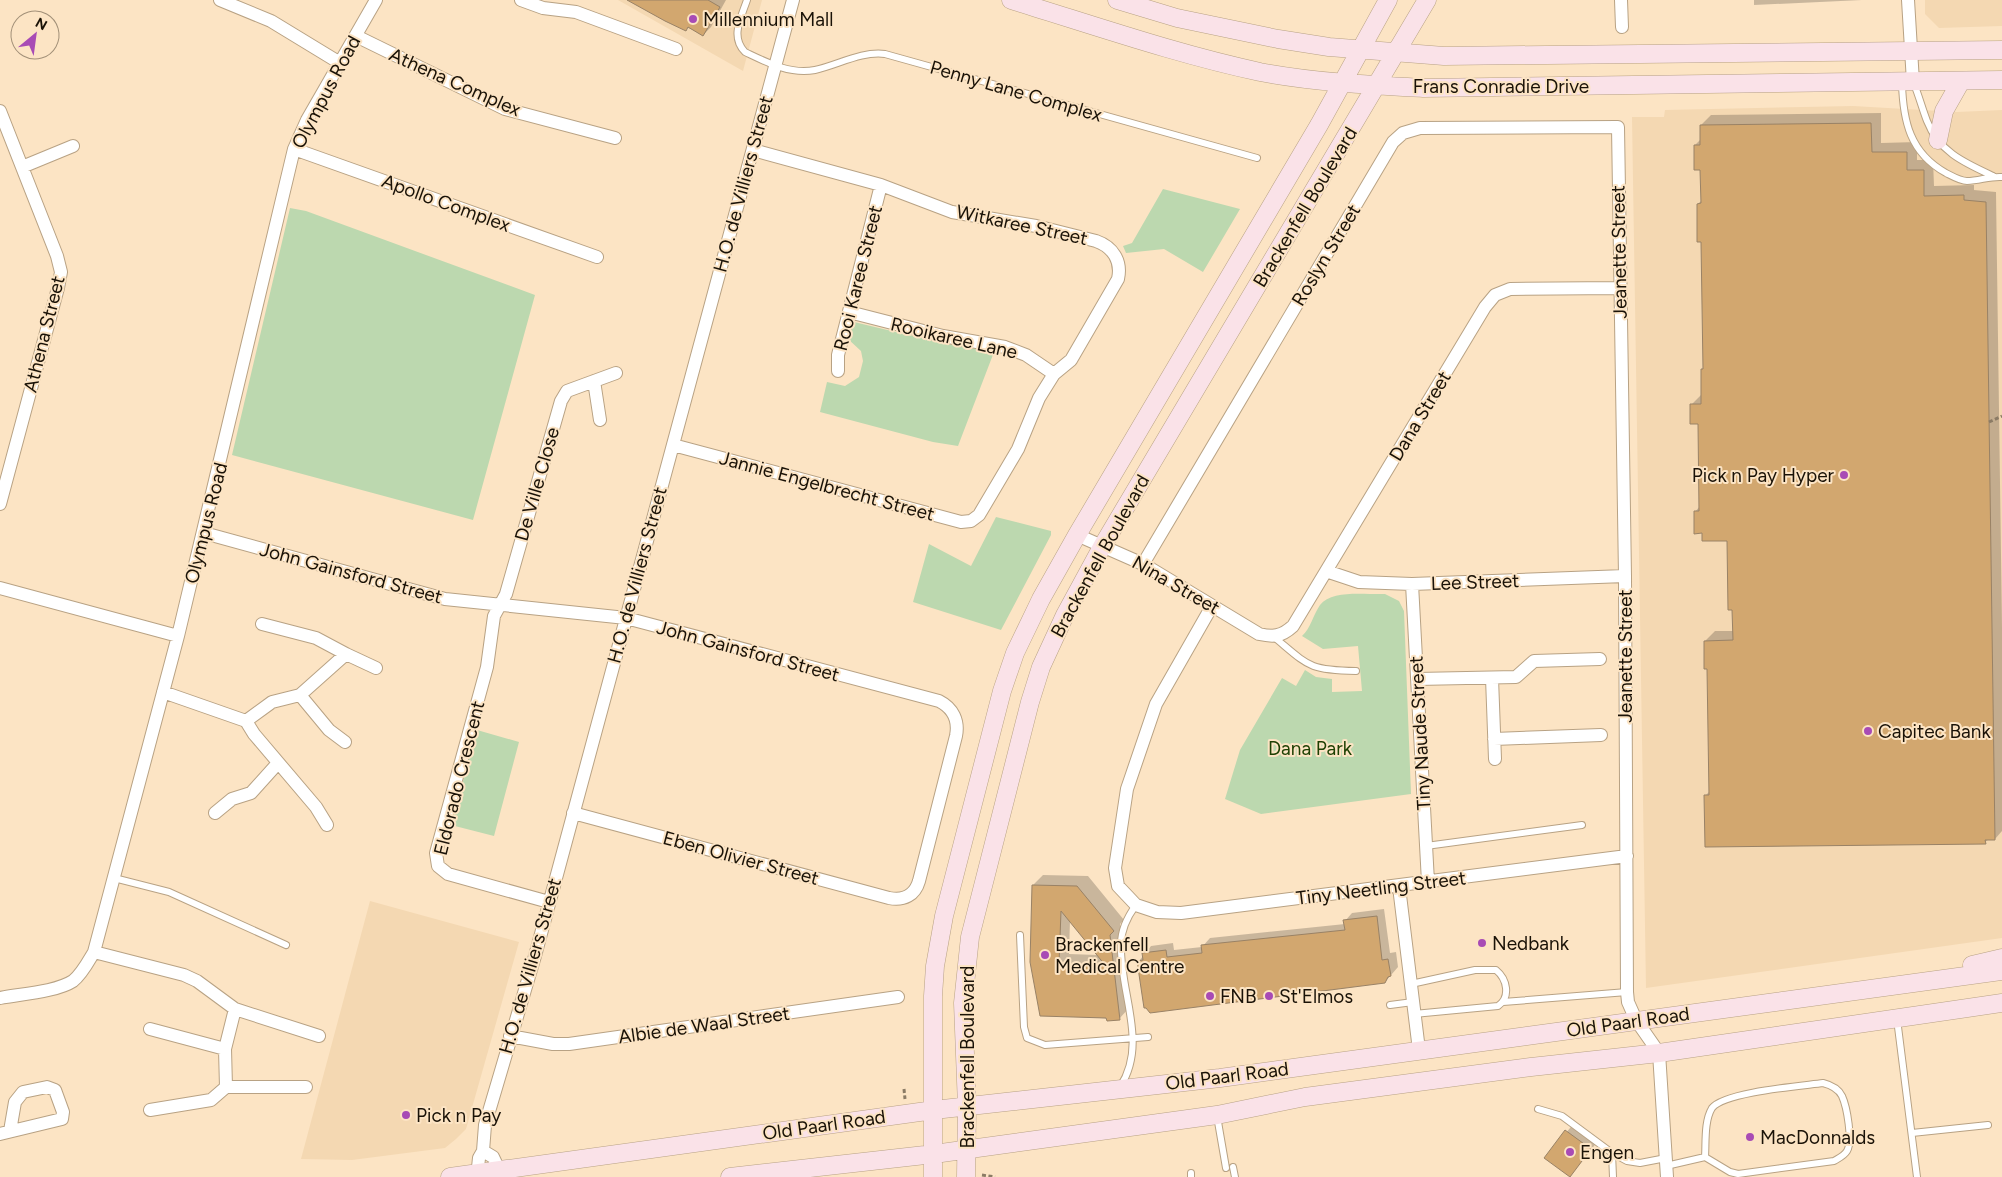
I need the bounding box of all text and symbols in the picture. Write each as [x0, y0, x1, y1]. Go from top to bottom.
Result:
place label: Millennium Mall [703, 8, 833, 31]
north arrow [10, 10, 60, 60]
marker: Millennium Mall [687, 13, 699, 25]
text: N [32, 14, 50, 34]
street label: Olympus Road [287, 32, 365, 152]
street label: Athena Complex [386, 43, 524, 121]
street label: Penny Lane Complex [927, 55, 1105, 127]
street label: Frans Conradie Drive [1413, 75, 1589, 98]
street label: H.O. de Villiers Street [708, 93, 778, 275]
street label: Brackenfell Boulevard [1248, 123, 1362, 291]
street label: Apollo Complex [379, 169, 513, 237]
street label: Jeanette Street [1606, 185, 1632, 319]
street label: Witkaree Street [954, 200, 1090, 250]
street label: Roslyn Street [1287, 200, 1365, 310]
street label: Rooi Karee Street [829, 203, 887, 353]
street label: Athena Street [18, 273, 70, 395]
street label: Rooikaree Lane [888, 312, 1020, 364]
street label: Dana Street [1384, 367, 1456, 465]
street label: De Ville Close [510, 424, 564, 544]
street label: Jannie Engelbrecht Street [717, 446, 937, 526]
street label: Olympus Road [180, 460, 232, 586]
place label: Pick n Pay Hyper [1692, 464, 1835, 487]
marker: Pick n Pay Hyper [1838, 469, 1850, 481]
street label: Brackenfell Boulevard [1046, 470, 1154, 642]
street label: H.O. de Villiers Street [602, 484, 672, 666]
street label: John Gainsford Street [257, 538, 445, 608]
street label: Nina Street [1128, 551, 1224, 619]
street label: Lee Street [1430, 569, 1520, 595]
street label: Jeanette Street [1614, 589, 1637, 723]
street label: John Gainsford Street [654, 616, 842, 686]
street label: Tiny Naude Street [1404, 655, 1436, 811]
street label: Eldorado Crescent [429, 698, 489, 858]
place label: Capitec Bank [1878, 720, 1991, 743]
marker: Capitec Bank [1862, 725, 1874, 737]
park label: Dana Park [1268, 737, 1353, 760]
street label: Eben Olivier Street [661, 826, 821, 890]
street label: Tiny Neetling Street [1295, 866, 1467, 910]
street label: H.O. de Villiers Street [494, 875, 566, 1057]
place label: Nedbank [1492, 932, 1570, 955]
place label: Brackenfell Medical Centre [1055, 933, 1185, 978]
marker: Nedbank [1476, 937, 1488, 949]
marker: Brackenfell Medical Centre [1039, 949, 1051, 961]
street label: Brackenfell Boulevard [956, 966, 979, 1148]
place label: FNB [1220, 985, 1257, 1008]
place label: St'Elmos [1279, 985, 1353, 1008]
marker: FNB [1204, 990, 1216, 1002]
marker: St'Elmos [1263, 990, 1275, 1002]
street label: Albie de Waal Street [617, 1002, 791, 1048]
street label: Old Paarl Road [1565, 1002, 1691, 1042]
street label: Old Paarl Road [1164, 1057, 1290, 1095]
place label: Pick n Pay [416, 1104, 501, 1127]
street label: Old Paarl Road [761, 1105, 887, 1145]
marker: Pick n Pay [400, 1109, 412, 1121]
place label: MacDonnalds [1760, 1126, 1875, 1149]
marker: MacDonnalds [1744, 1131, 1756, 1143]
place label: Engen [1580, 1141, 1634, 1164]
marker: Engen [1564, 1146, 1576, 1158]

